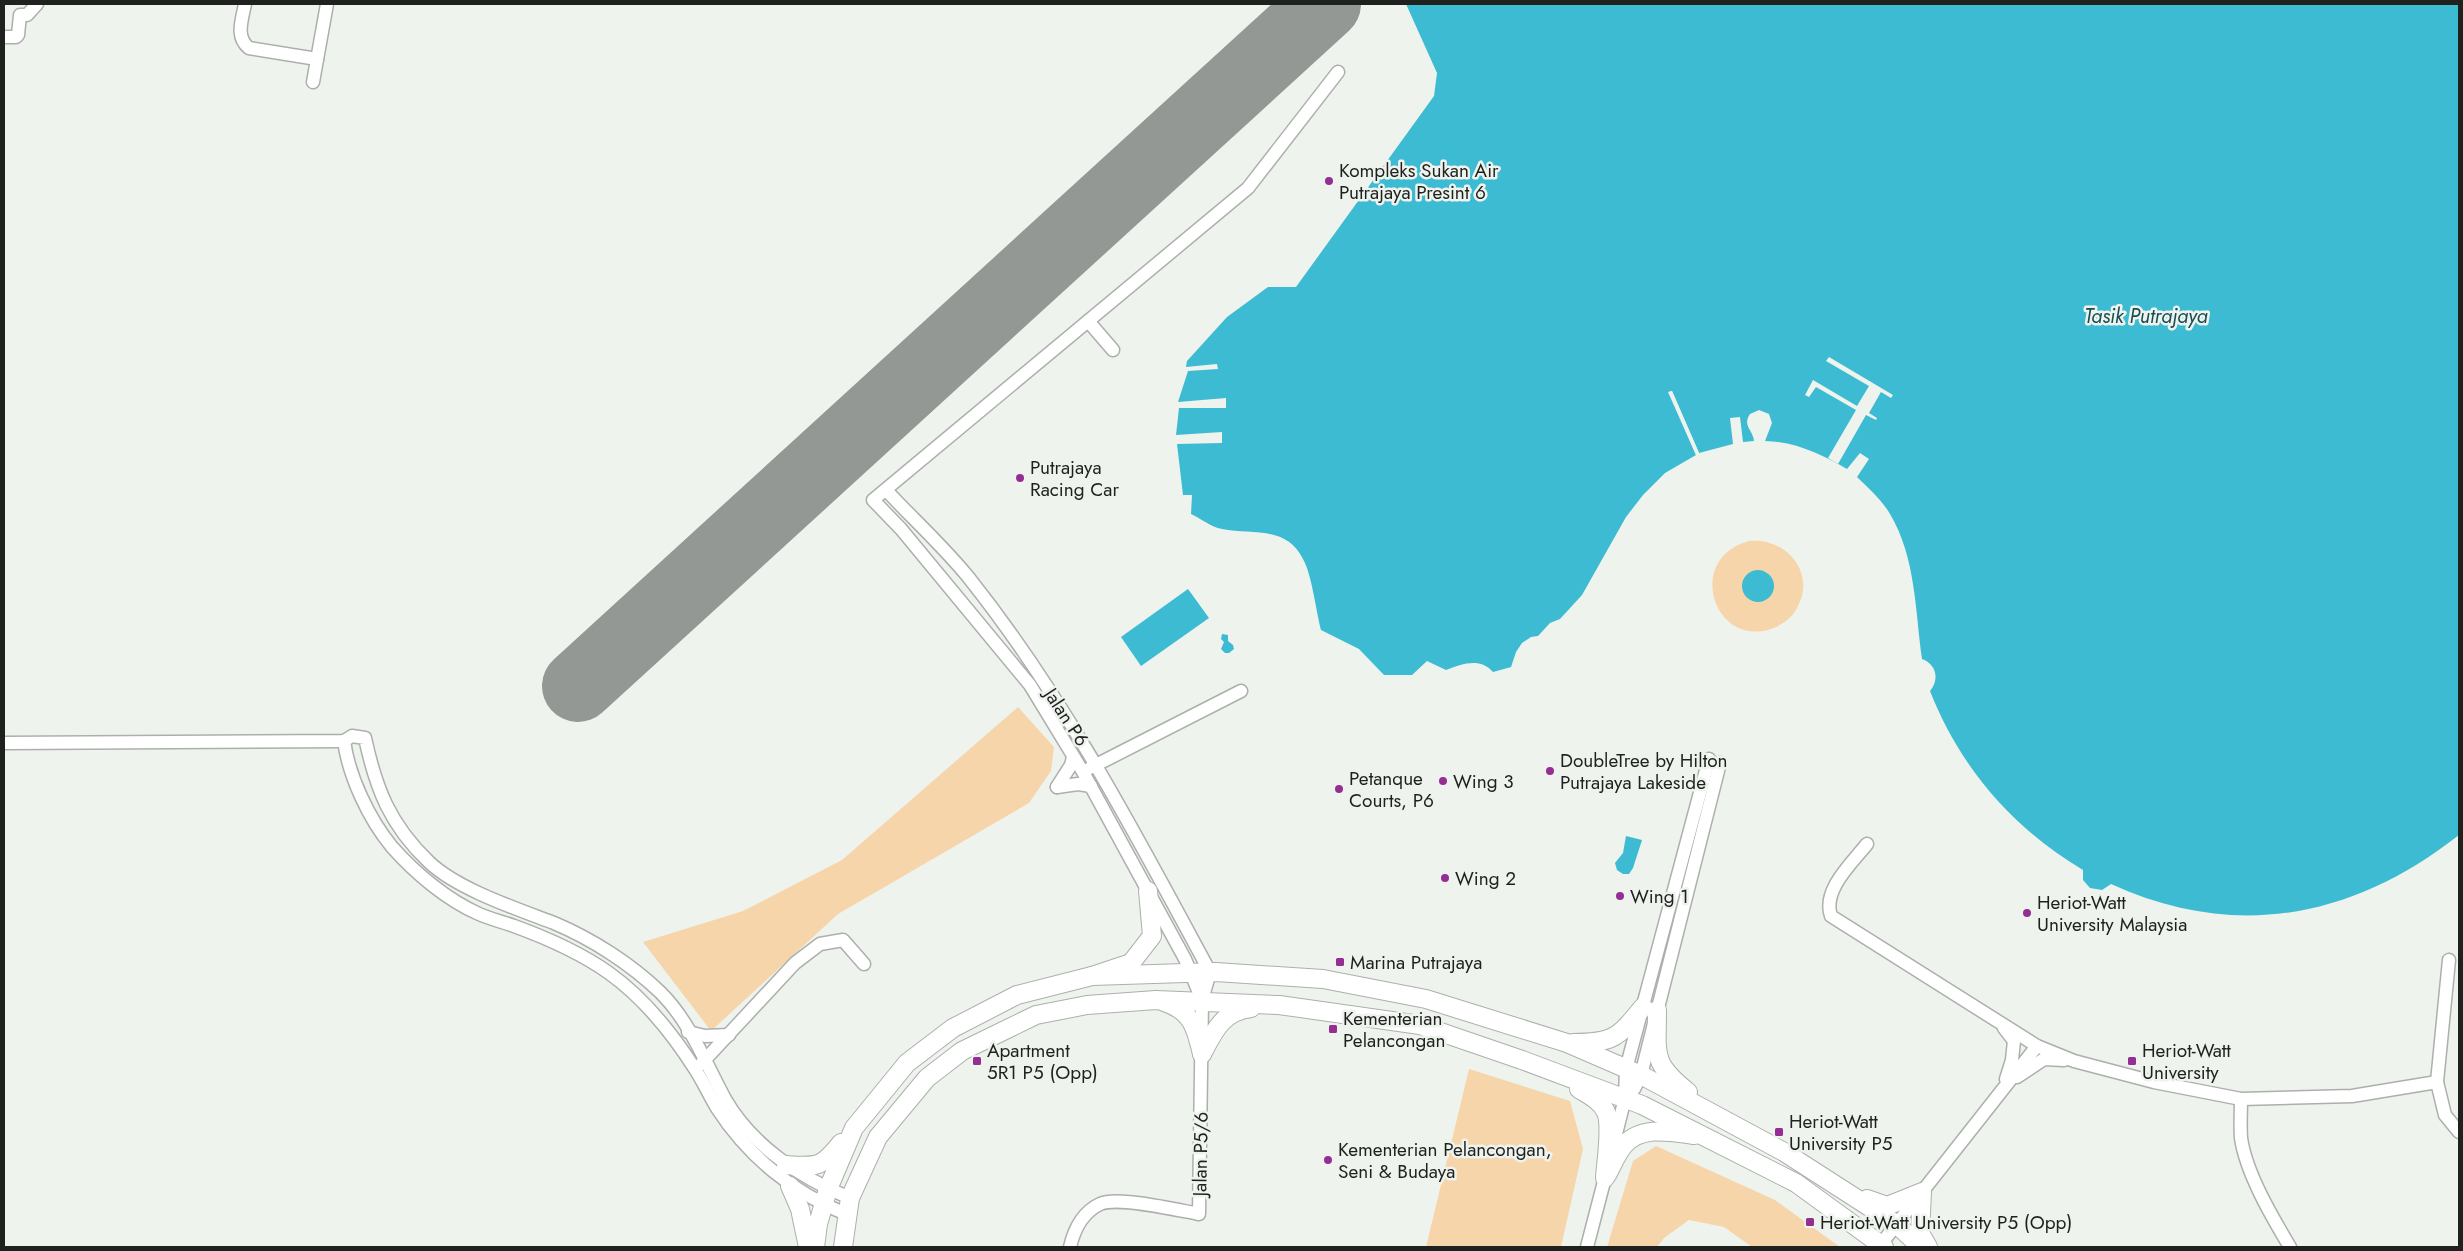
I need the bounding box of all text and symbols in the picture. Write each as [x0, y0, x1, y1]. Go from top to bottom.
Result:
place label: Kompleks Sukan Air Putrajaya Presint 6 [1339, 157, 1499, 206]
marker: Kompleks Sukan Air Putrajaya Presint 6 [1323, 175, 1335, 187]
water label: Tasik Putrajaya [2084, 302, 2208, 331]
place label: Putrajaya Racing Car [1030, 454, 1119, 503]
marker: Putrajaya Racing Car [1014, 472, 1026, 484]
street label: Jalan P6 [1036, 680, 1095, 752]
place label: DoubleTree by Hilton Putrajaya Lakeside [1560, 747, 1728, 796]
place label: Petanque Courts, P6 [1349, 765, 1434, 814]
marker: DoubleTree by Hilton Putrajaya Lakeside [1544, 765, 1556, 777]
place label: Wing 3 [1453, 768, 1514, 795]
marker: Wing 3 [1437, 775, 1449, 787]
marker: Petanque Courts, P6 [1333, 783, 1345, 795]
place label: Wing 2 [1455, 865, 1516, 892]
marker: Wing 2 [1439, 872, 1451, 884]
place label: Wing 1 [1630, 883, 1689, 910]
place label: Heriot-Watt University Malaysia [2037, 889, 2187, 938]
marker: Wing 1 [1614, 890, 1626, 902]
marker: Heriot-Watt University Malaysia [2021, 907, 2033, 919]
place label: Marina Putrajaya [1350, 949, 1482, 976]
marker: Marina Putrajaya [1334, 956, 1346, 968]
place label: Kementerian Pelancongan [1343, 1005, 1446, 1054]
marker: Kementerian Pelancongan [1327, 1023, 1339, 1035]
place label: Apartment 5R1 P5 (Opp) [987, 1037, 1098, 1086]
place label: Heriot-Watt University [2142, 1037, 2231, 1086]
marker: Apartment 5R1 P5 (Opp) [971, 1055, 983, 1067]
marker: Heriot-Watt University [2126, 1055, 2138, 1067]
place label: Heriot-Watt University P5 [1789, 1108, 1893, 1157]
street label: Jalan P5/6 [1186, 1111, 1215, 1200]
marker: Heriot-Watt University P5 [1773, 1126, 1785, 1138]
place label: Kementerian Pelancongan, Seni & Budaya [1338, 1136, 1552, 1185]
marker: Kementerian Pelancongan, Seni & Budaya [1322, 1154, 1334, 1166]
place label: Heriot-Watt University P5 (Opp) [1820, 1209, 2072, 1236]
marker: Heriot-Watt University P5 (Opp) [1804, 1216, 1816, 1228]

